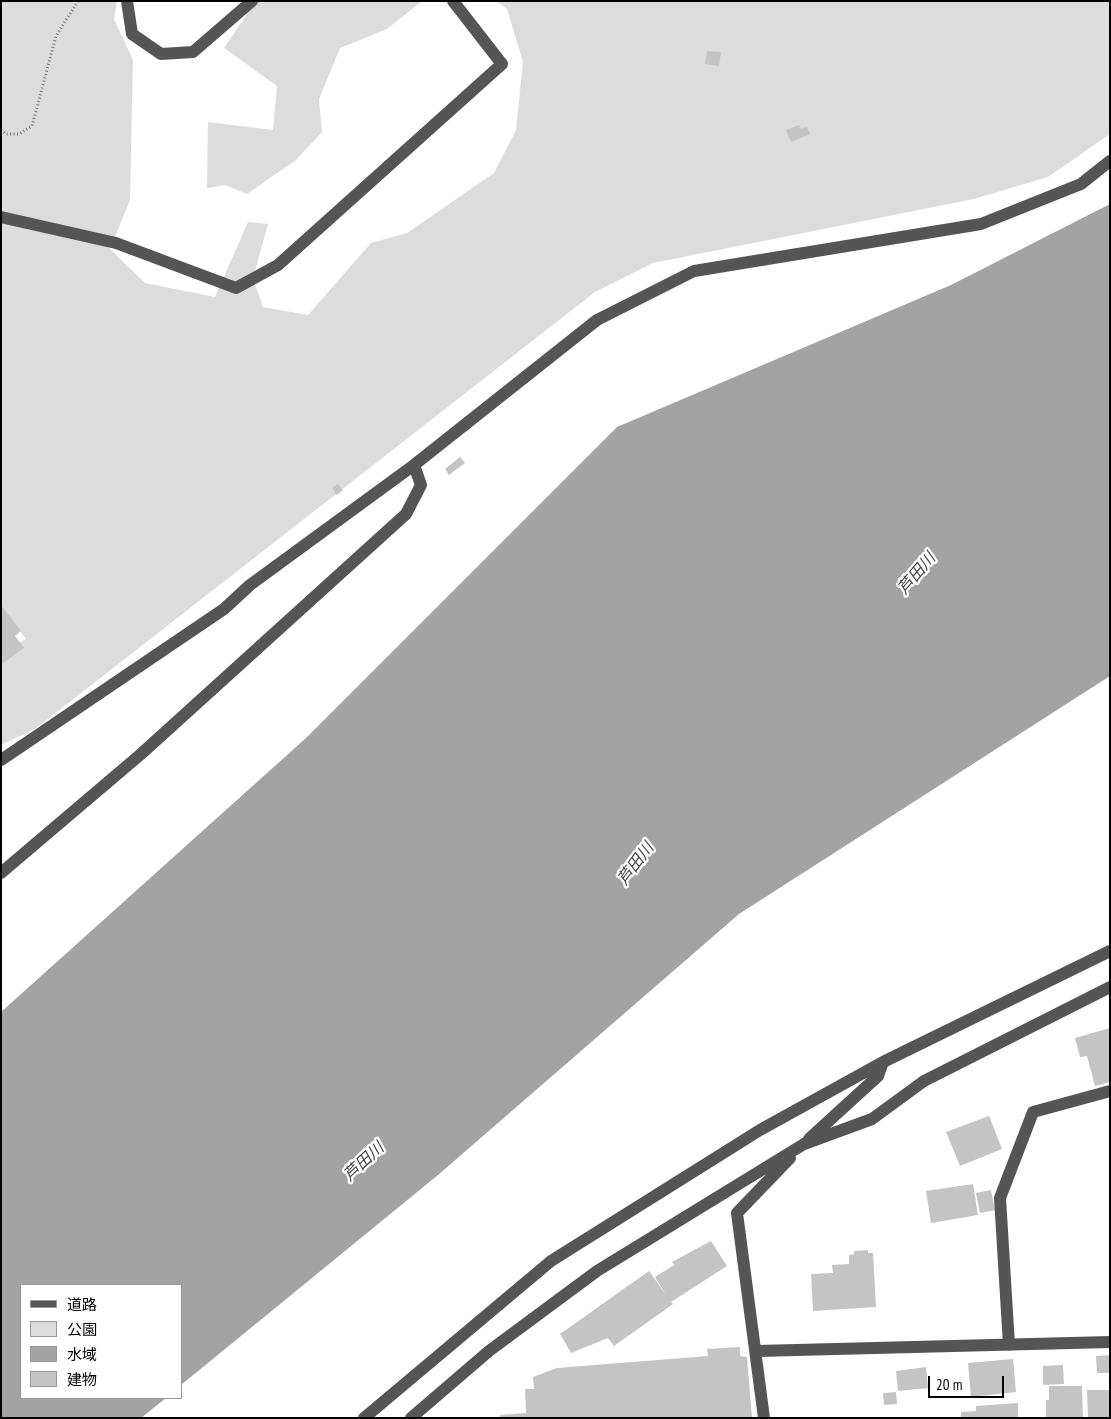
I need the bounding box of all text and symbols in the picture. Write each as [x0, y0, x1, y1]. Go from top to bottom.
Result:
water label: 芦田川 [894, 549, 940, 599]
water label: 芦田川 [614, 839, 658, 889]
water label: 芦田川 [340, 1139, 388, 1185]
legend [20, 1284, 182, 1399]
text: 道路 [67, 1295, 97, 1314]
text: 公園 [67, 1320, 97, 1339]
text: 水域 [67, 1345, 97, 1364]
scale bar [931, 1366, 1007, 1398]
text: 建物 [67, 1370, 97, 1389]
text: 20 m [936, 1375, 962, 1394]

